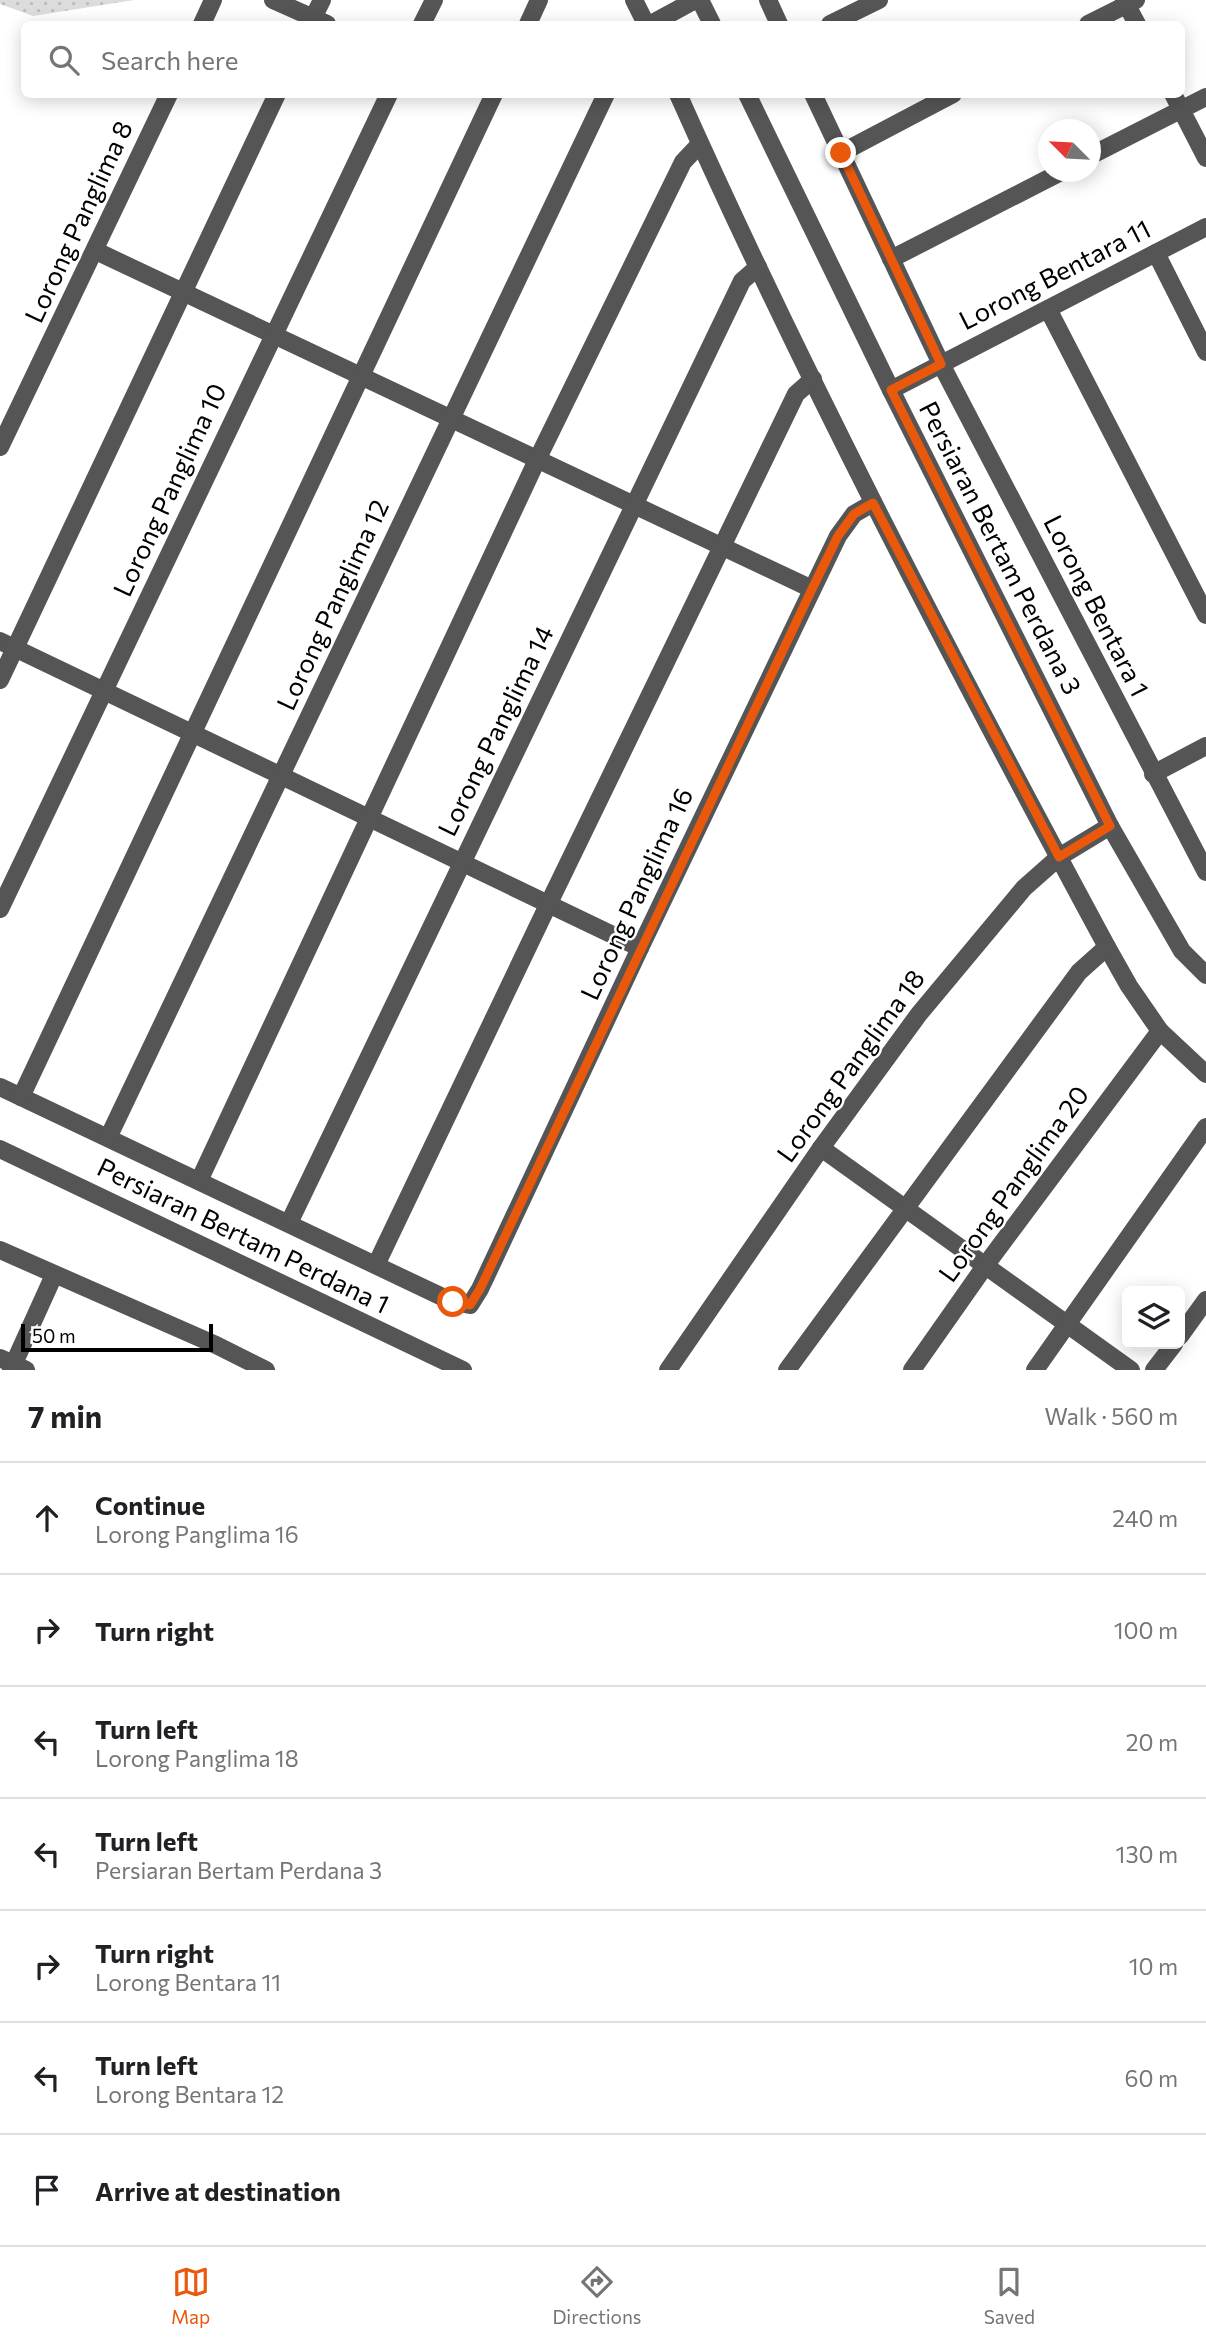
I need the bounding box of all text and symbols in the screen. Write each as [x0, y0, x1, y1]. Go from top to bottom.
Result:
search box [21, 21, 1185, 98]
icon: search [45, 41, 83, 79]
text: Search here [101, 44, 239, 75]
street label: Lorong Panglima 8 [17, 116, 138, 327]
north arrow [1038, 119, 1101, 182]
route end [825, 137, 856, 168]
street label: Lorong Bentara 11 [954, 212, 1155, 335]
street label: Lorong Panglima 10 [106, 378, 232, 601]
street label: Persiaran Bertam Perdana 3 [914, 396, 1089, 699]
street label: Lorong Panglima 12 [269, 494, 394, 715]
street label: Lorong Bentara 1 [1038, 509, 1156, 701]
street label: Lorong Panglima 14 [430, 620, 559, 841]
street label: Lorong Panglima 16 [573, 782, 698, 1004]
street label: Lorong Panglima 18 [770, 963, 930, 1167]
street label: Lorong Panglima 20 [931, 1079, 1094, 1287]
street label: Persiaran Bertam Perdana 1 [93, 1150, 395, 1319]
route start [437, 1286, 468, 1317]
map controls [1122, 1286, 1185, 1349]
button: layers [1122, 1286, 1185, 1349]
scale bar [21, 1321, 214, 1353]
text: 50 m [32, 1324, 76, 1347]
text: 7 min [28, 1397, 102, 1434]
text: Walk · 560 m [1045, 1402, 1178, 1430]
text: Continue [95, 1489, 205, 1520]
icon: ahead [28, 1499, 66, 1537]
text: 240 m [1112, 1504, 1178, 1532]
text: Lorong Panglima 16 [95, 1520, 299, 1548]
icon: right [28, 1611, 66, 1649]
text: Turn right [95, 1615, 214, 1646]
text: 100 m [1114, 1616, 1178, 1644]
text: Turn left [95, 1713, 198, 1744]
icon: left [28, 1723, 66, 1761]
text: 20 m [1126, 1728, 1178, 1756]
text: Lorong Panglima 18 [95, 1744, 299, 1772]
text: Turn left [95, 1825, 198, 1856]
icon: left [28, 1835, 66, 1873]
text: 130 m [1116, 1840, 1178, 1868]
text: Persiaran Bertam Perdana 3 [95, 1856, 382, 1884]
text: Turn right [95, 1937, 214, 1968]
icon: right [28, 1947, 66, 1985]
text: 10 m [1129, 1952, 1178, 1980]
text: Lorong Bentara 11 [95, 1968, 281, 1996]
text: Turn left [95, 2049, 198, 2080]
icon: left [28, 2059, 66, 2097]
text: 60 m [1125, 2064, 1178, 2092]
text: Lorong Bentara 12 [95, 2080, 284, 2108]
icon: arrive [28, 2171, 66, 2209]
text: Arrive at destination [95, 2175, 341, 2206]
tab: Map [171, 2263, 210, 2328]
tab: Directions [552, 2263, 642, 2328]
tab: Saved [984, 2263, 1035, 2328]

